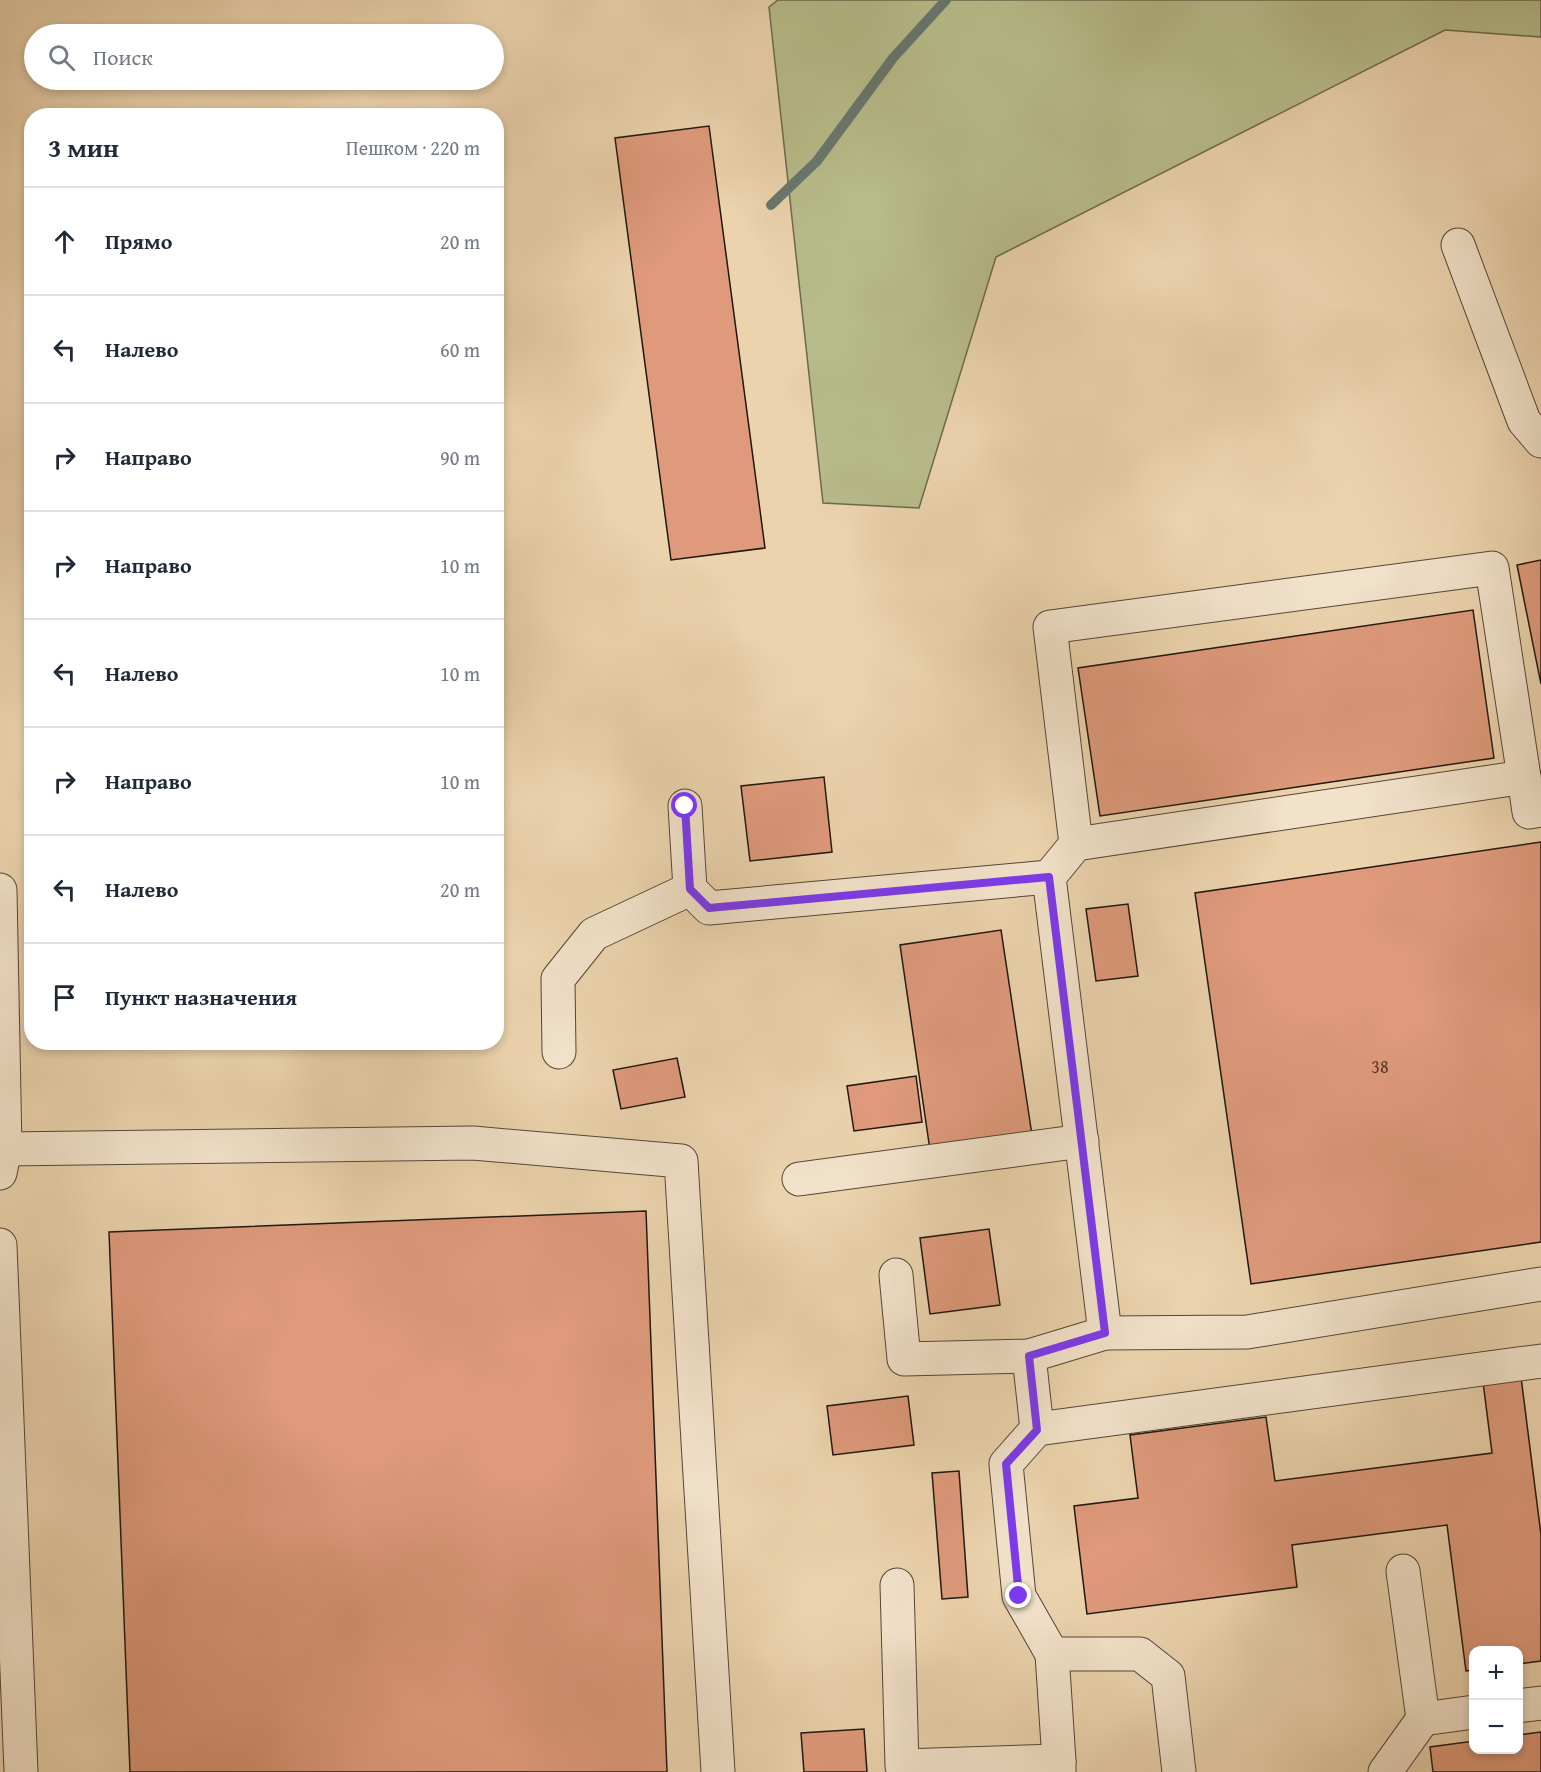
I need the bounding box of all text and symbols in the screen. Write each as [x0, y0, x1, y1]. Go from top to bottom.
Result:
search box [24, 24, 504, 90]
icon: search [45, 41, 78, 74]
text: Поиск [93, 41, 153, 73]
text: 3 мин [48, 128, 119, 167]
text: Пешком · 220 m [346, 133, 480, 162]
icon: ahead [48, 225, 81, 258]
text: Прямо [105, 225, 172, 257]
text: 20 m [440, 227, 480, 256]
icon: left [48, 333, 81, 366]
text: Налево [105, 333, 178, 365]
text: 60 m [440, 335, 480, 364]
icon: right [48, 441, 81, 474]
text: Направо [105, 441, 192, 473]
text: 90 m [440, 443, 480, 472]
icon: right [48, 549, 81, 582]
text: Направо [105, 549, 192, 581]
text: 10 m [440, 551, 480, 580]
icon: left [48, 657, 81, 690]
text: Налево [105, 657, 178, 689]
text: 10 m [440, 659, 480, 688]
icon: right [48, 765, 81, 798]
text: Направо [105, 765, 192, 797]
text: 10 m [440, 767, 480, 796]
route start [671, 792, 697, 818]
icon: left [48, 873, 81, 906]
text: Налево [105, 873, 178, 905]
text: 20 m [440, 875, 480, 904]
icon: arrive [48, 981, 81, 1014]
text: Пункт назначения [105, 981, 297, 1013]
house number: 38 [1371, 1053, 1389, 1080]
route end [1005, 1582, 1031, 1608]
map controls [1469, 1646, 1523, 1754]
button: + [1469, 1646, 1523, 1700]
button: − [1469, 1700, 1523, 1754]

